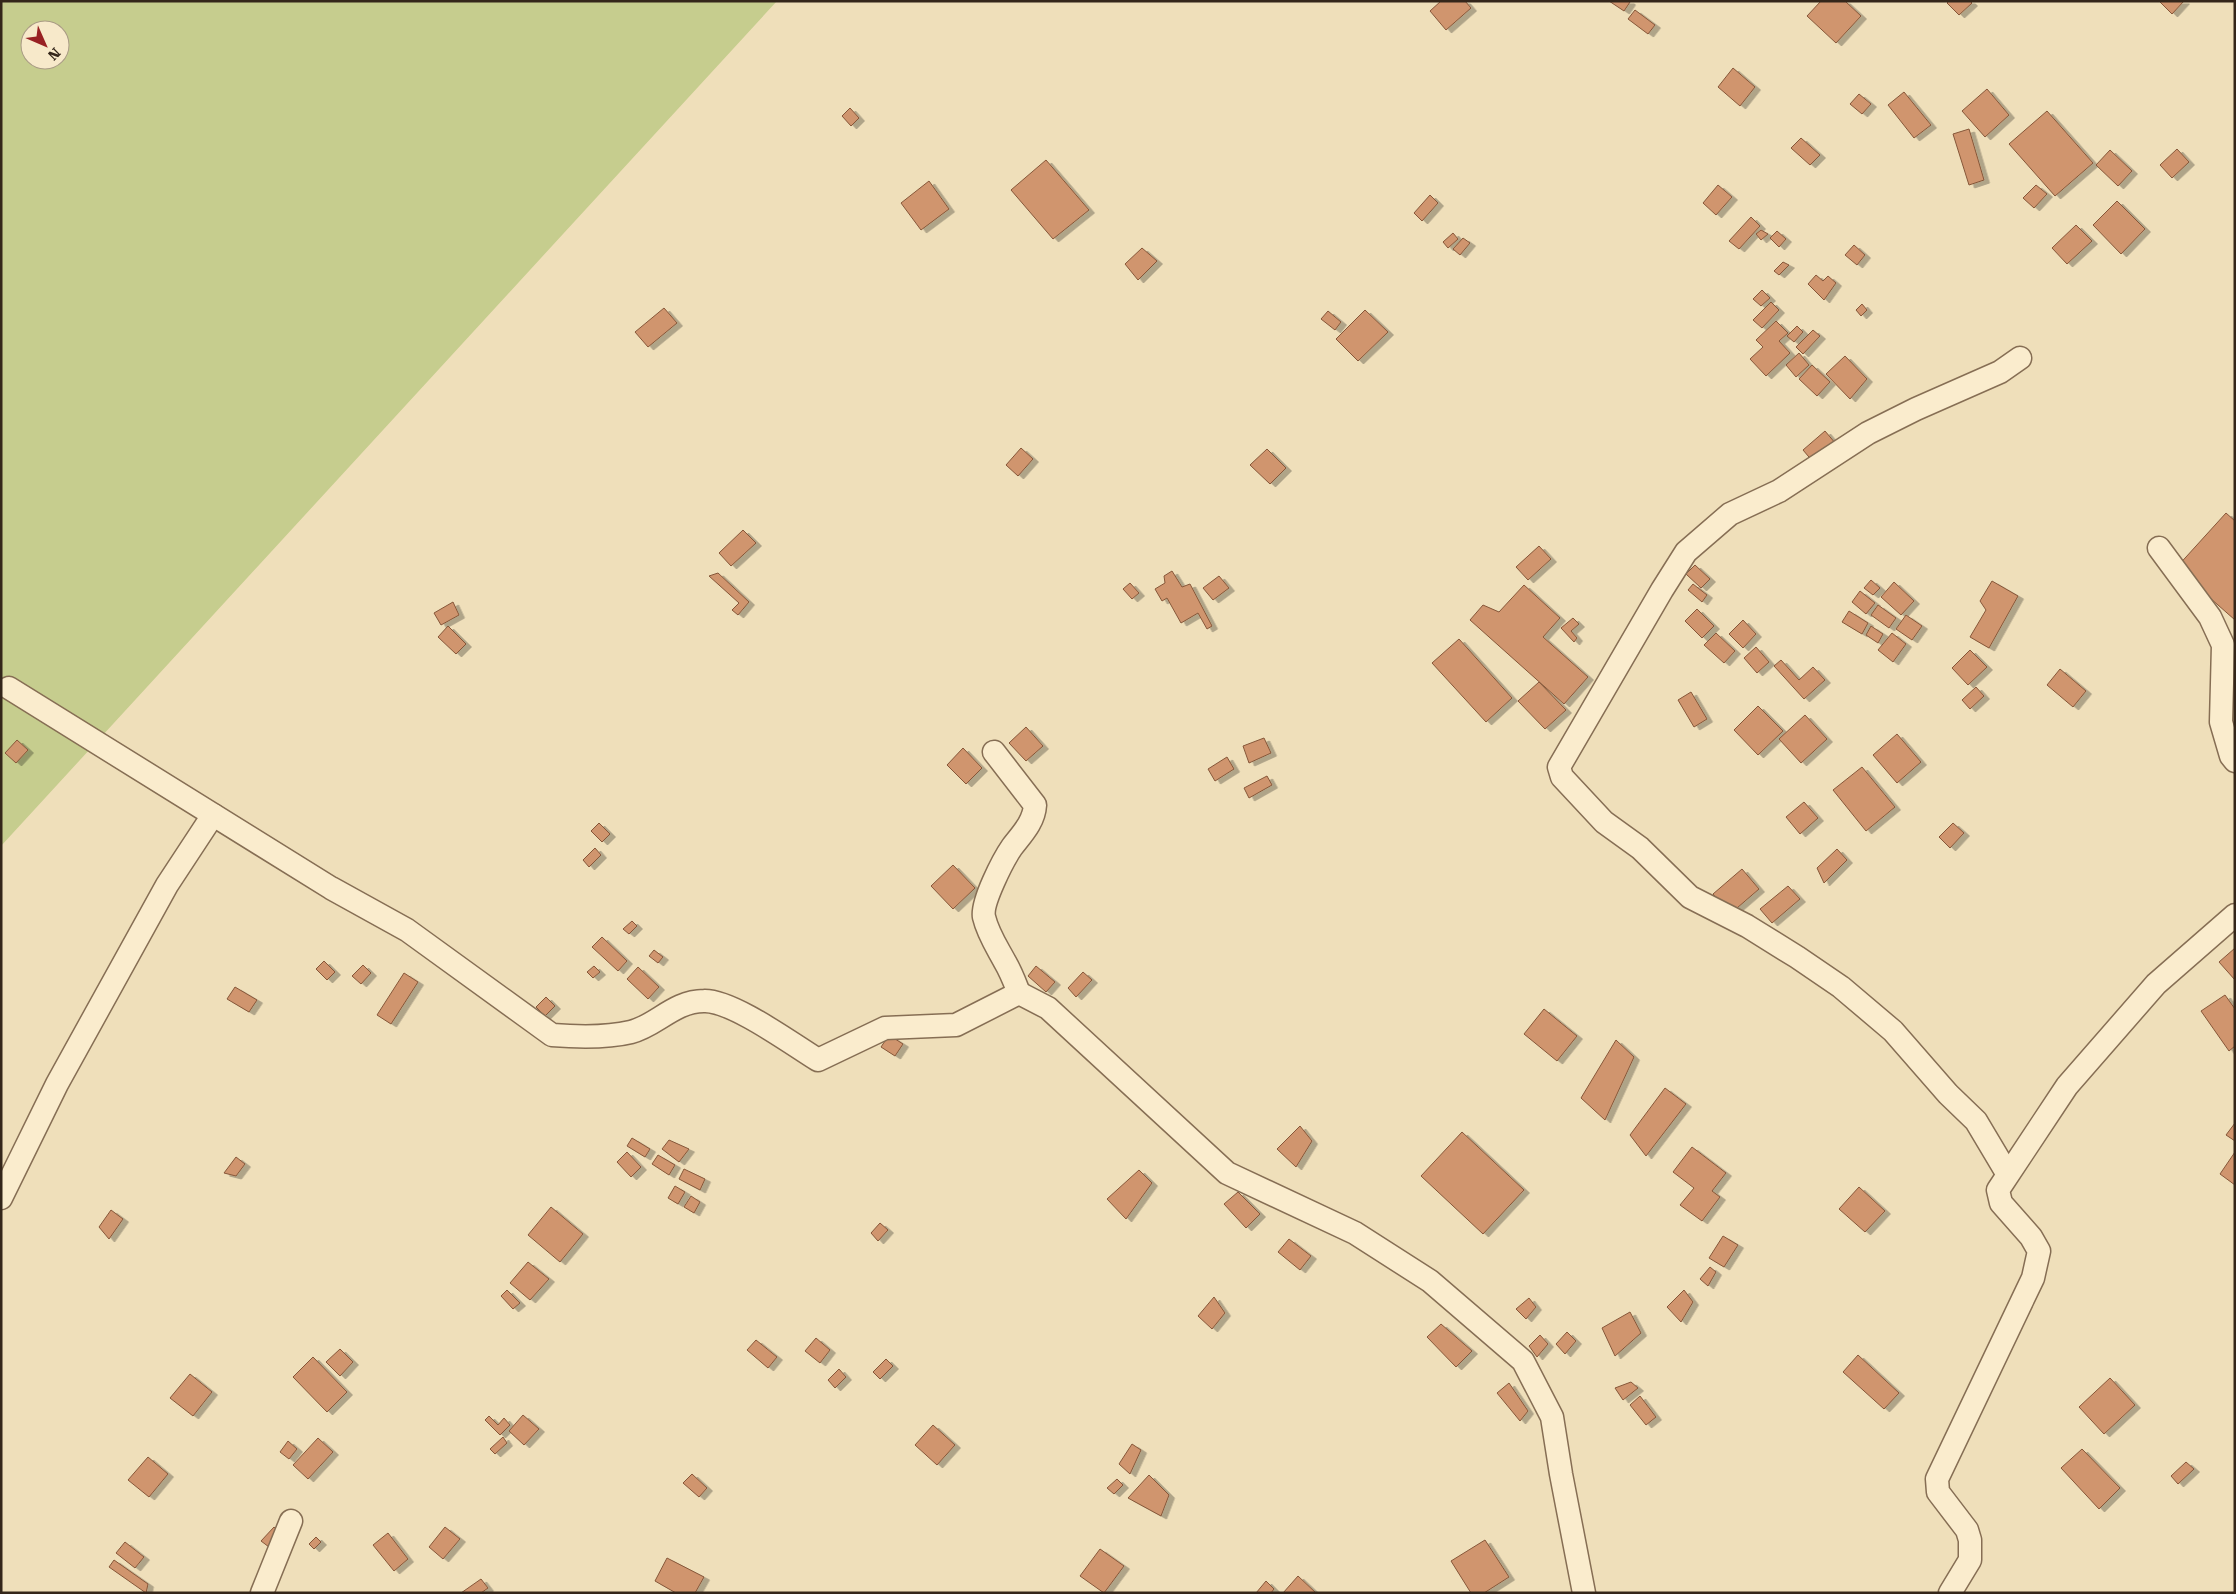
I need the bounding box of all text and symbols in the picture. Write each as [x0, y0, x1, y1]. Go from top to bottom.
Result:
north arrow [20, 20, 70, 70]
text: N [45, 45, 64, 64]

